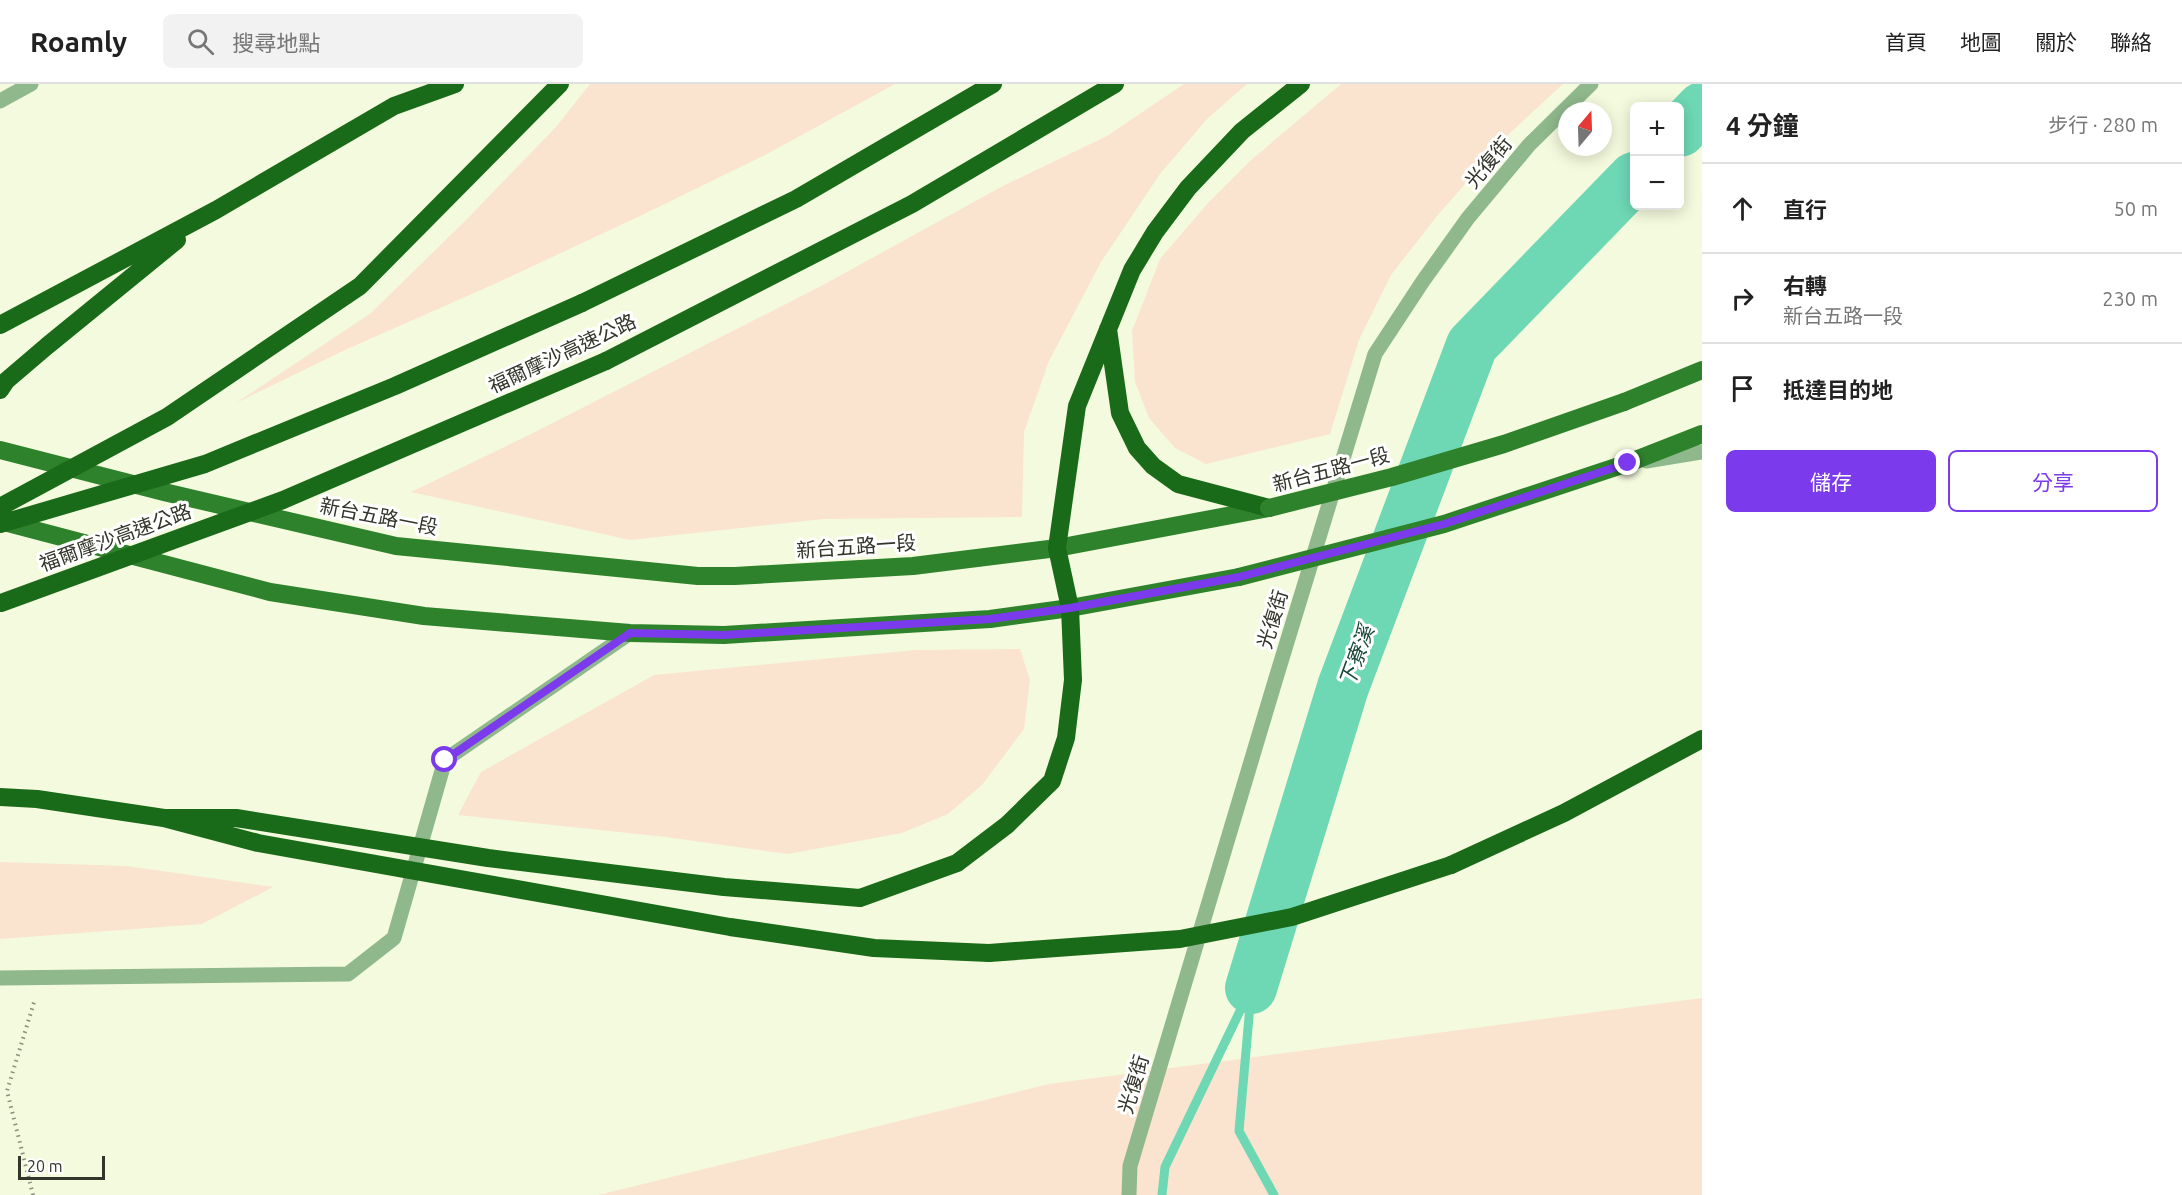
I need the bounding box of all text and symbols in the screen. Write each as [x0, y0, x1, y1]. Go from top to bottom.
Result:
search box [163, 14, 583, 68]
icon: search [184, 25, 217, 58]
text: Roamly [30, 26, 127, 57]
text: 搜尋地點 [232, 30, 320, 55]
text: 首頁 [1885, 30, 1927, 54]
text: 地圖 [1960, 30, 2002, 54]
text: 關於 [2035, 30, 2077, 54]
text: 聯絡 [2110, 30, 2152, 54]
north arrow [1558, 102, 1612, 156]
map controls [1630, 102, 1684, 210]
button: + [1630, 102, 1684, 156]
text: 4 分鐘 [1726, 111, 1799, 140]
text: 步行 · 280 m [2048, 113, 2158, 136]
street label: 光復街 [1460, 132, 1516, 192]
button: − [1630, 156, 1684, 210]
icon: ahead [1726, 192, 1759, 225]
text: 直行 [1783, 197, 1827, 222]
text: 50 m [2114, 197, 2158, 220]
text: 右轉 [1783, 273, 1827, 298]
icon: right [1726, 282, 1759, 315]
text: 230 m [2102, 287, 2158, 310]
text: 新台五路一段 [1783, 304, 1903, 327]
street label: 福爾摩沙高速公路 [485, 309, 639, 397]
icon: arrive [1726, 372, 1759, 405]
text: 抵達目的地 [1783, 377, 1893, 402]
street label: 新台五路一段 [1270, 442, 1392, 496]
route end [1614, 449, 1640, 475]
button: 儲存 [1726, 450, 1936, 512]
button: 分享 [1948, 450, 2158, 512]
street label: 新台五路一段 [318, 493, 440, 539]
street label: 福爾摩沙高速公路 [36, 499, 194, 575]
street label: 新台五路一段 [795, 530, 917, 562]
street label: 光復街 [1252, 587, 1292, 651]
water label: 下寮溪 [1334, 619, 1379, 690]
route start [431, 746, 457, 772]
street label: 光復街 [1113, 1052, 1153, 1116]
scale bar [18, 1153, 105, 1180]
text: 20 m [27, 1157, 63, 1175]

